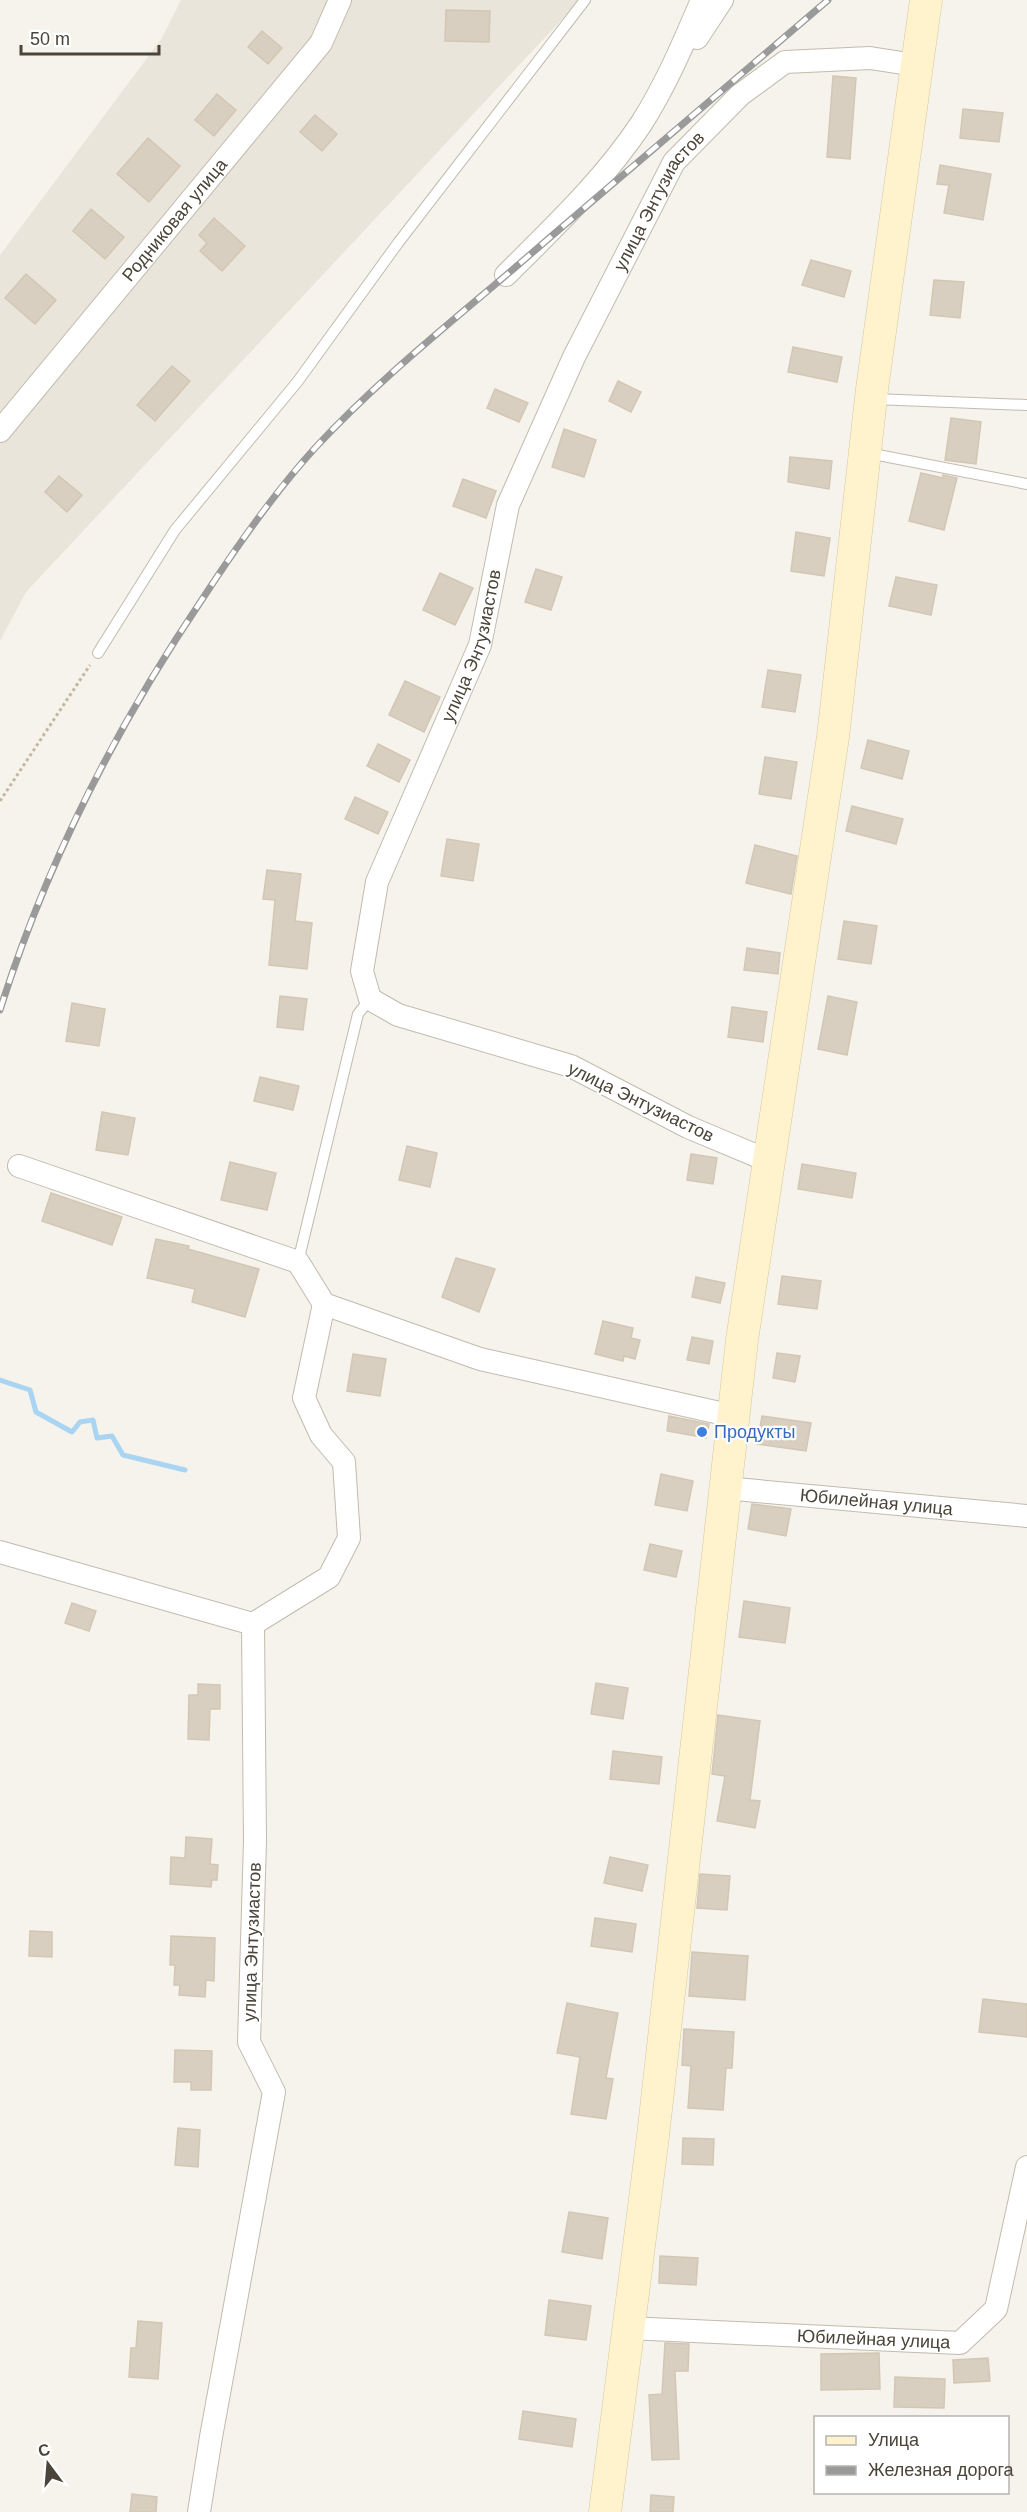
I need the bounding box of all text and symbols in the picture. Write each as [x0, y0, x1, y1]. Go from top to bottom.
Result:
scale bar [21, 18, 159, 56]
text: 50 m [30, 29, 70, 49]
street label: улица Энтузиастов [610, 127, 708, 274]
street label: Родниковая улица [118, 154, 232, 285]
street label: улица Энтузиастов [438, 568, 505, 725]
street label: улица Энтузиастов [565, 1058, 717, 1146]
place label: Продукты [714, 1422, 795, 1442]
marker: Продукты [695, 1425, 709, 1439]
street label: Юбилейная улица [799, 1485, 955, 1519]
street label: улица Энтузиастов [239, 1862, 265, 2022]
street label: Юбилейная улица [797, 2326, 952, 2353]
legend [814, 2416, 1009, 2494]
text: Улица [868, 2430, 920, 2450]
north arrow [18, 2434, 78, 2494]
text: С [36, 2440, 52, 2460]
text: Железная дорога [868, 2460, 1015, 2480]

